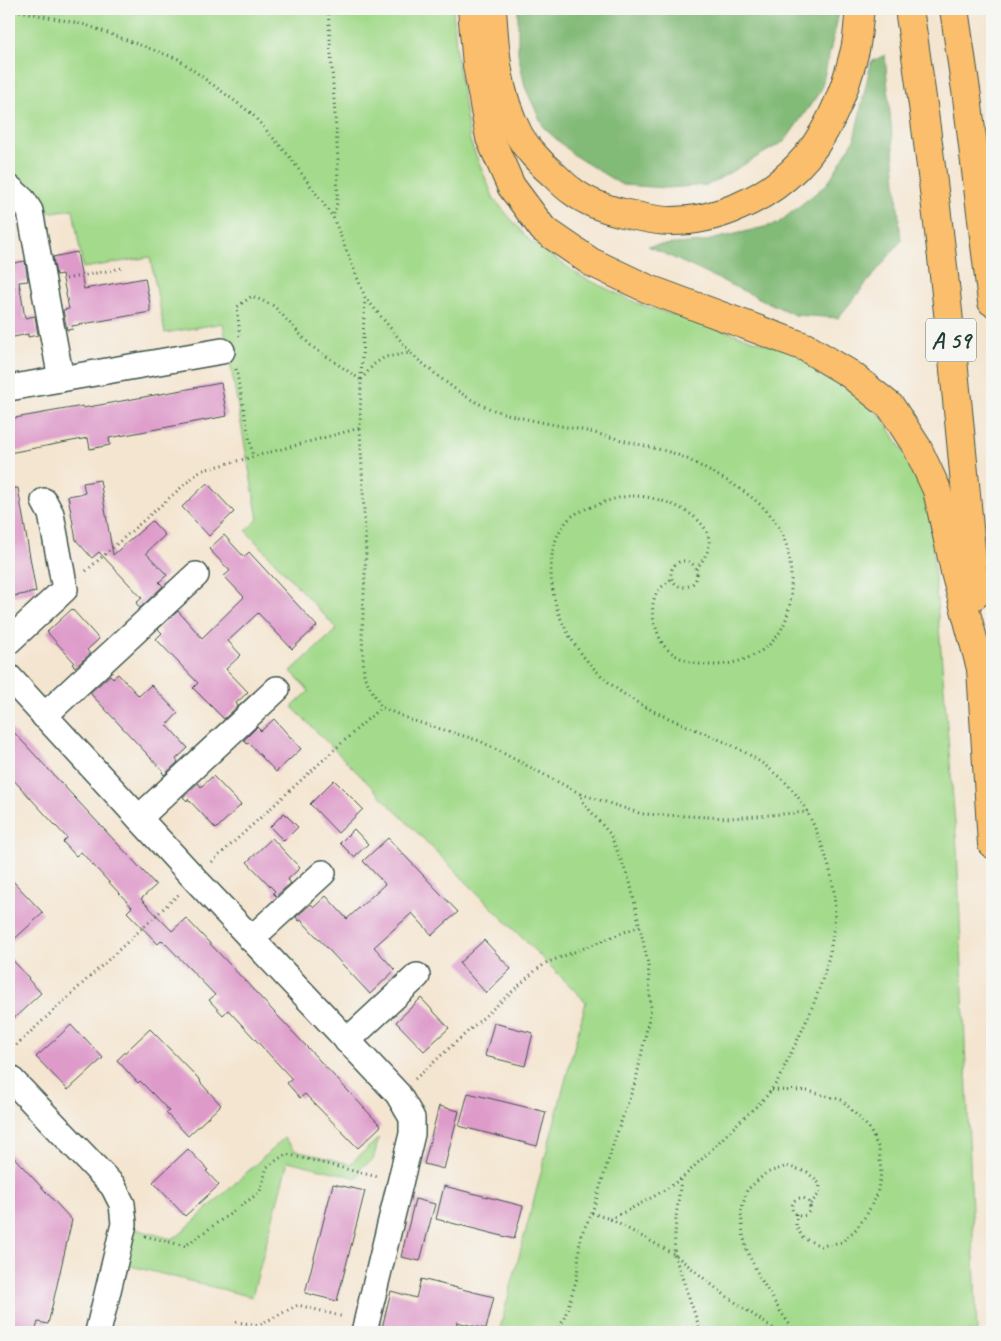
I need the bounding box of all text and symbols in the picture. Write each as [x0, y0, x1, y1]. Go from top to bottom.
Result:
road number: A 59 [926, 318, 976, 362]

